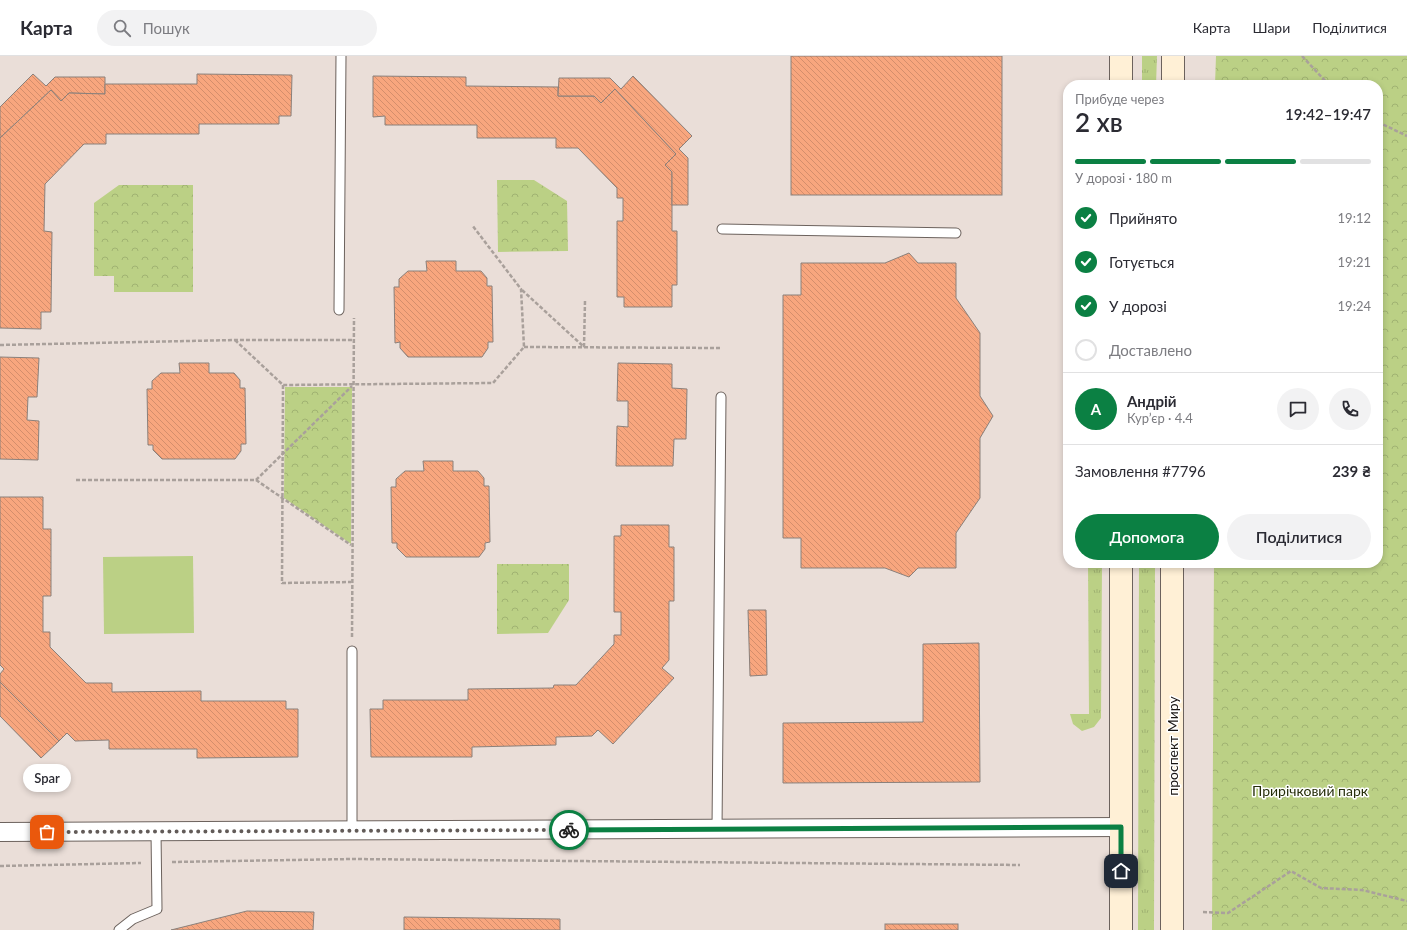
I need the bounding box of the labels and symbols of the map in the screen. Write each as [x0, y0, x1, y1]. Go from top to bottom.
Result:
street label: проспект Миру [1164, 696, 1181, 796]
callout: Spar [23, 764, 71, 792]
park label: Прирічковий парк [1252, 782, 1369, 799]
courier [549, 810, 589, 850]
pin [30, 815, 64, 849]
pin [1104, 854, 1138, 888]

